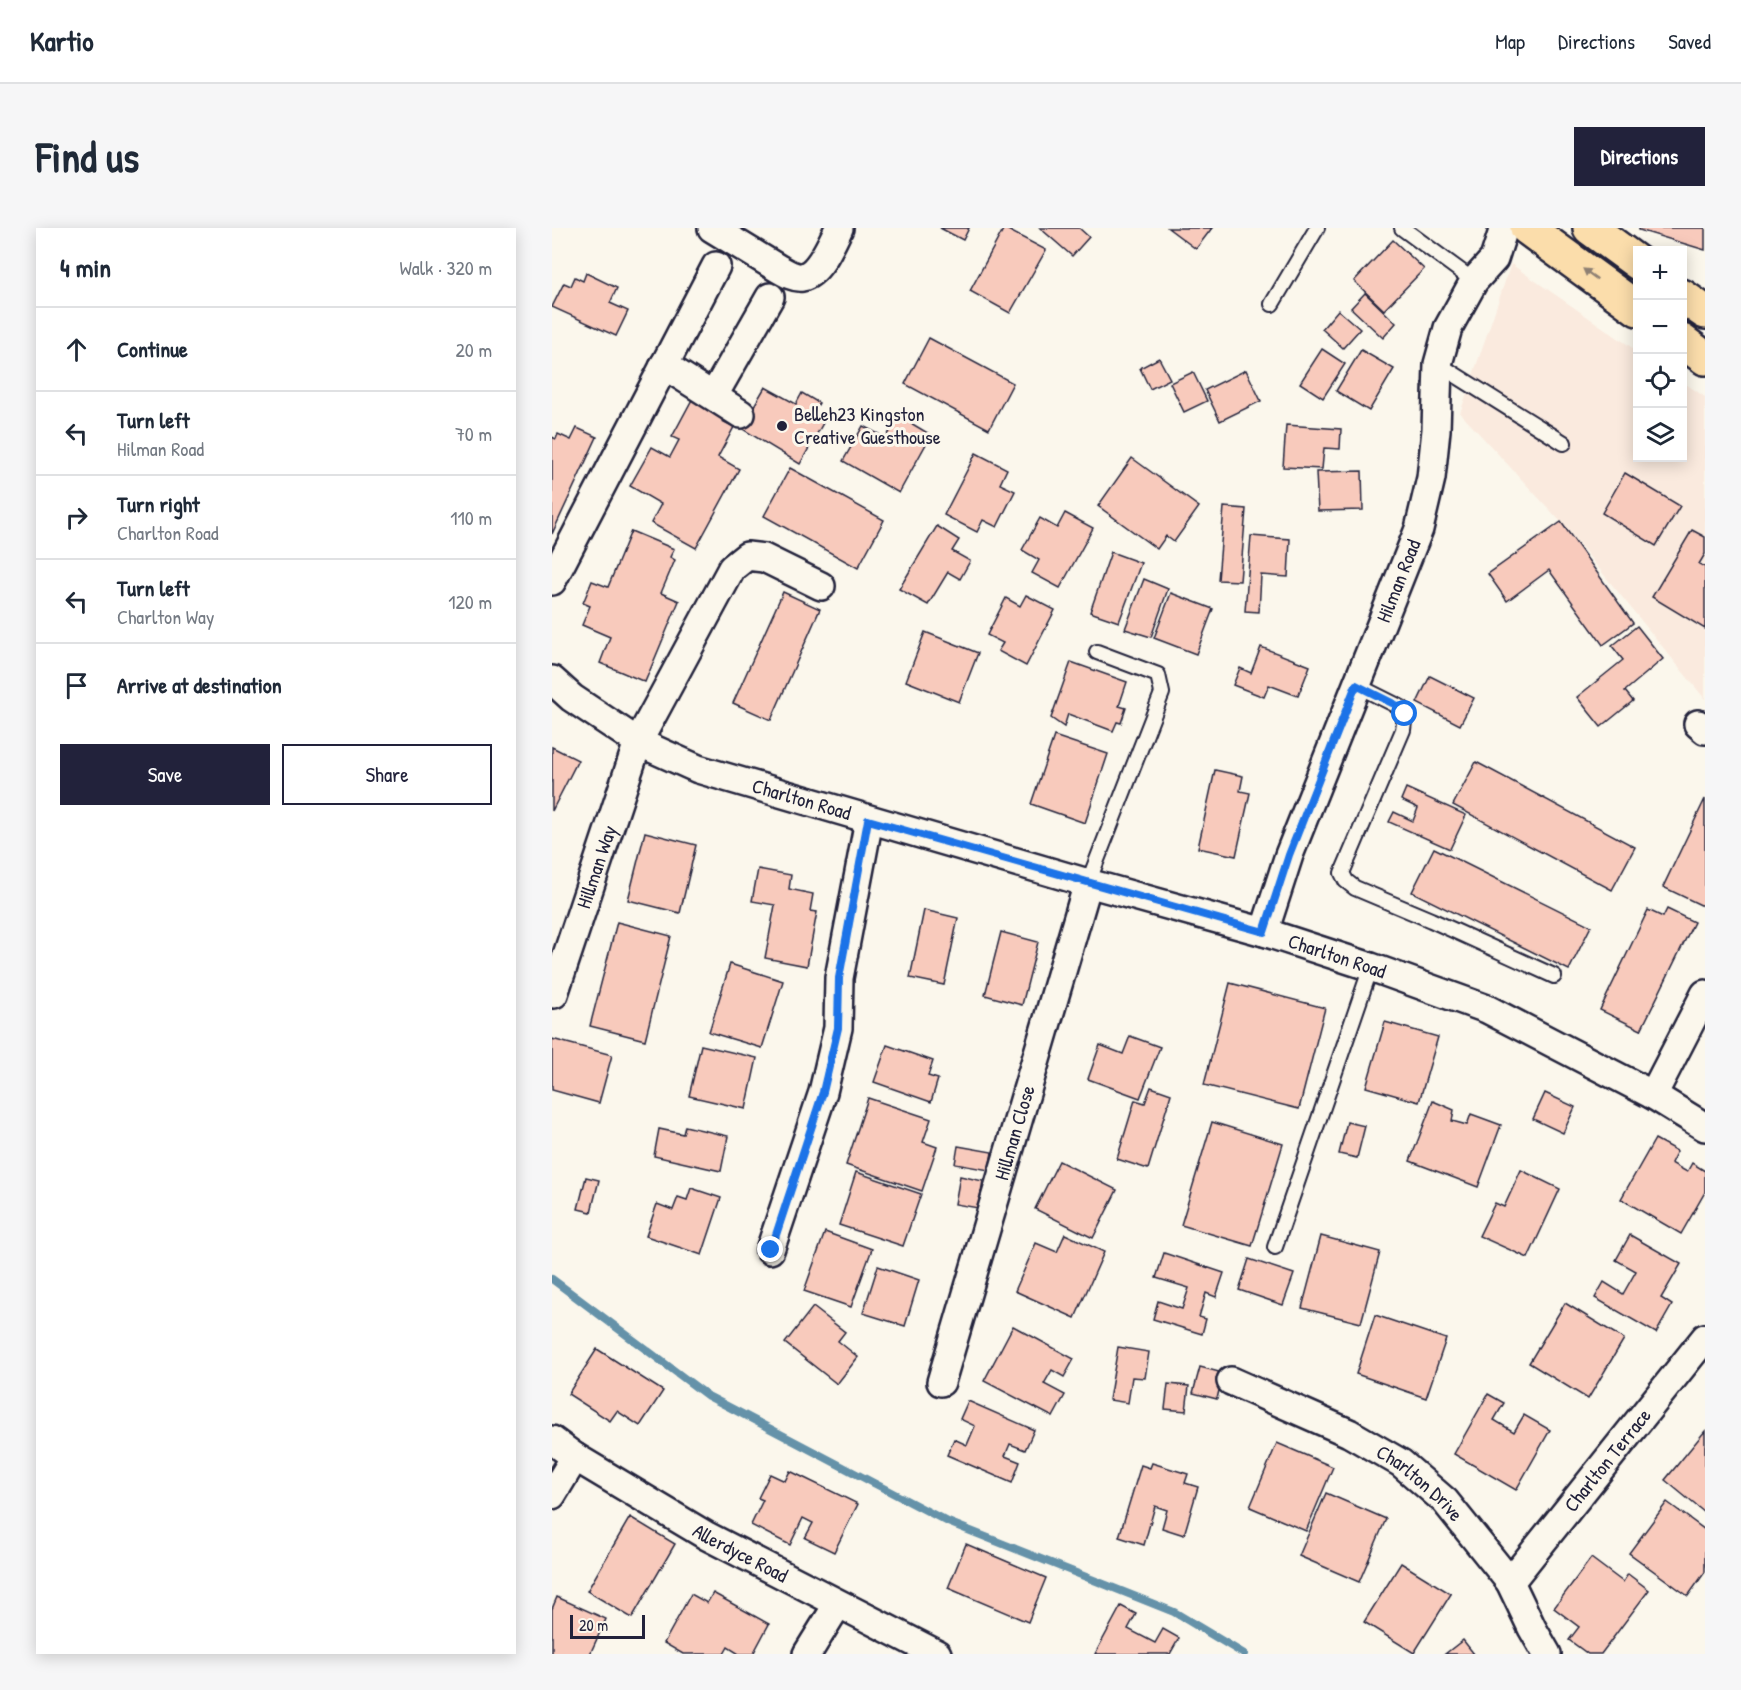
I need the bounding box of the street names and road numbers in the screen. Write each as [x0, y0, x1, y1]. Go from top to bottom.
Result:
street label: Hilman Road [1369, 535, 1427, 626]
street label: Charlton Road [749, 772, 855, 826]
street label: Hillman Way [569, 822, 622, 912]
street label: Charlton Road [1285, 927, 1390, 984]
street label: Hillman Close [987, 1082, 1041, 1183]
street label: Charlton Terrace [1557, 1402, 1657, 1517]
street label: Charlton Drive [1372, 1438, 1470, 1526]
street label: Allerdyce Road [688, 1517, 793, 1588]

